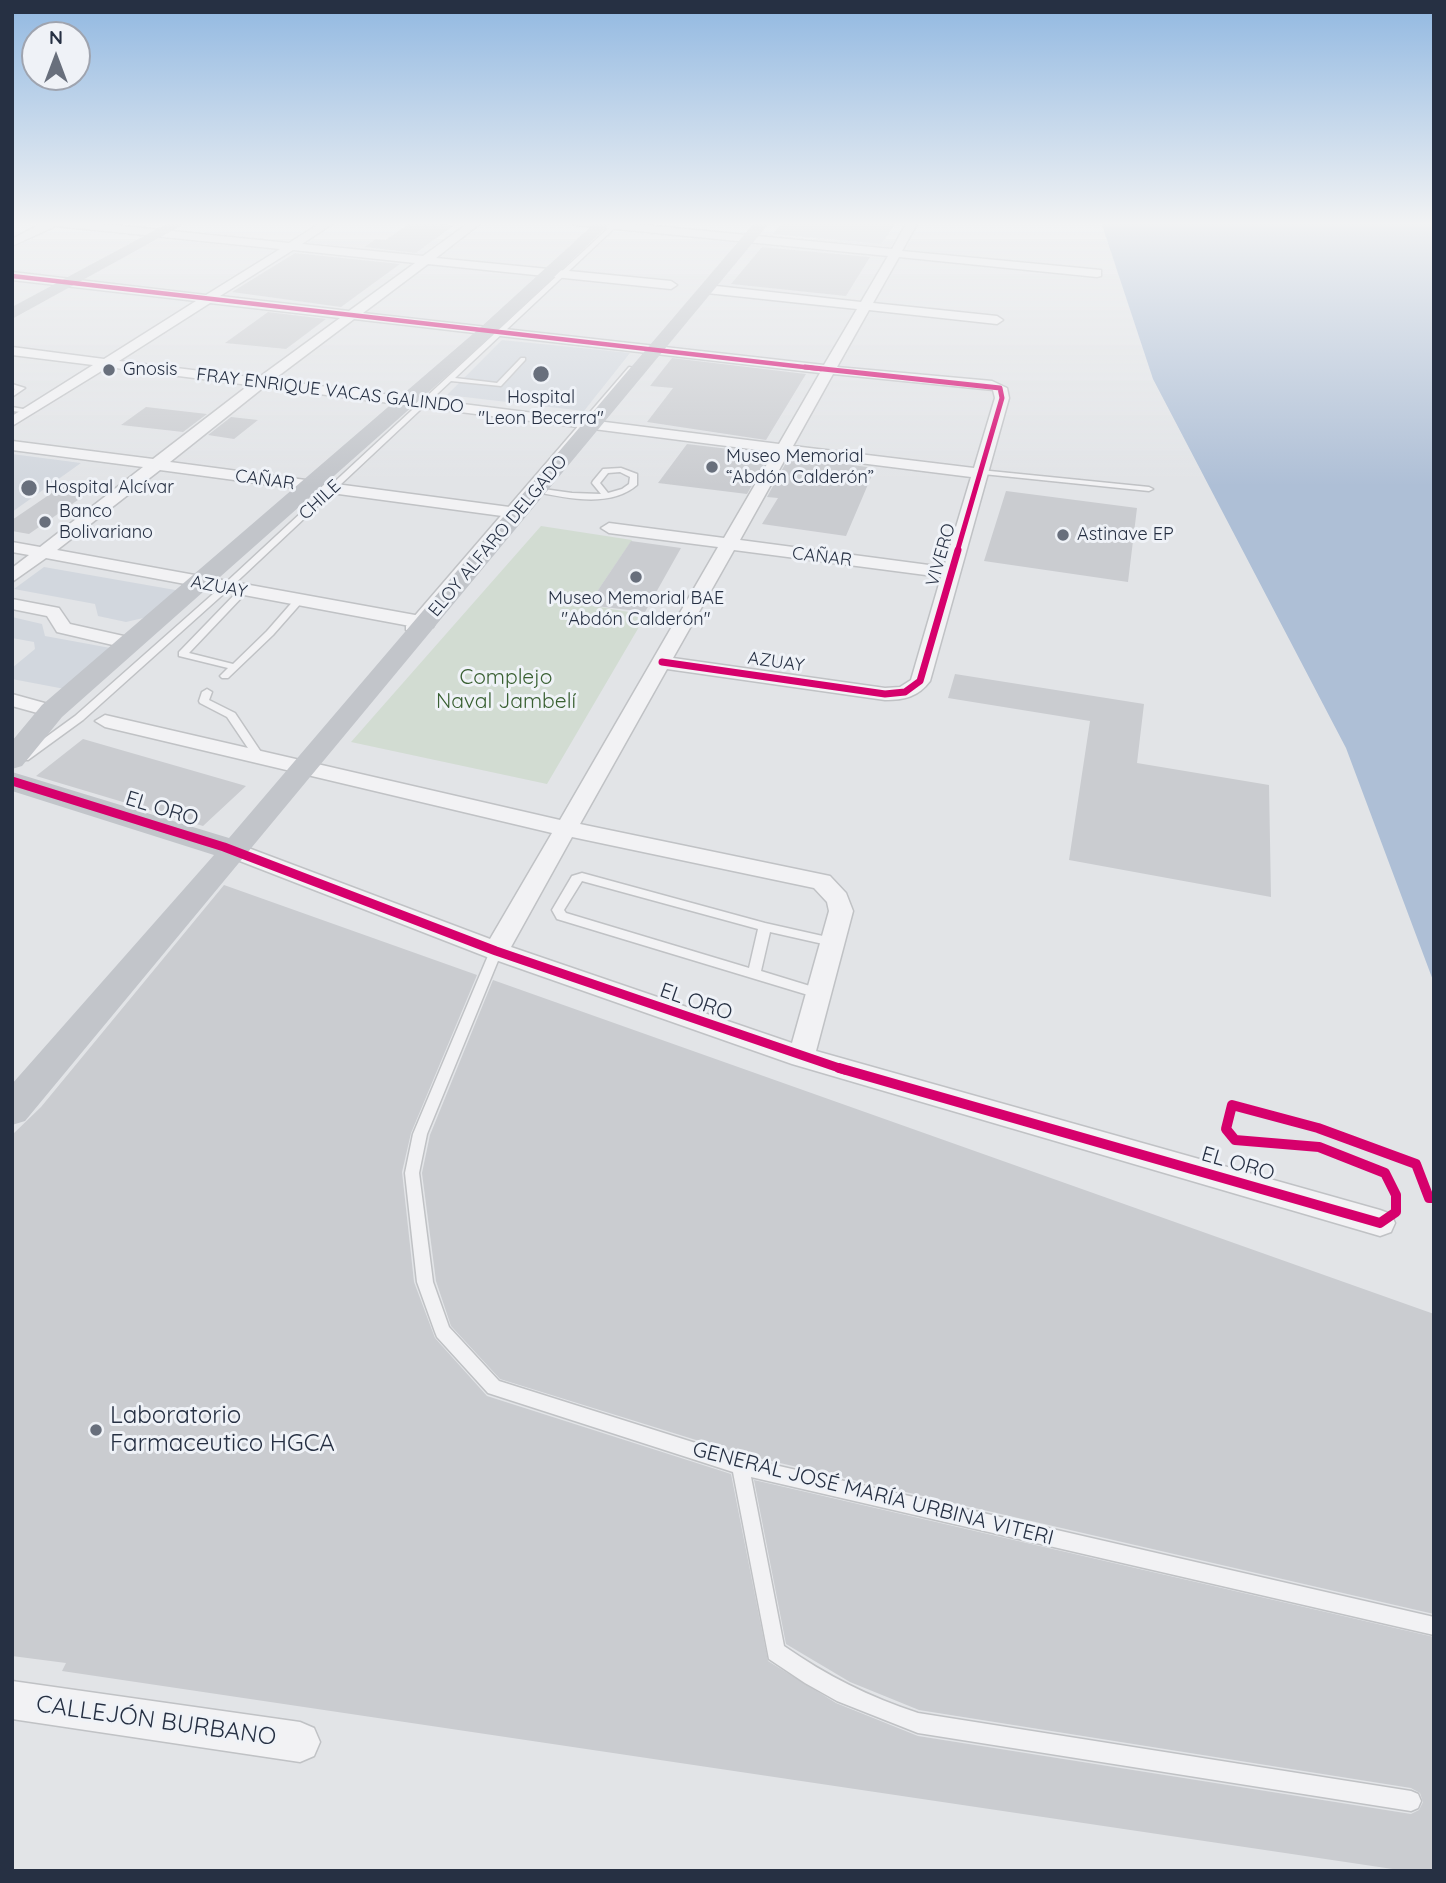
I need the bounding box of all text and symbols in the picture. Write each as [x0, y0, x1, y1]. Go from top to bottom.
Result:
north arrow [21, 21, 91, 91]
text: N [49, 25, 63, 49]
place label: Gnosis [123, 359, 178, 381]
marker: Gnosis [101, 362, 117, 378]
street label: FRAY ENRIQUE VACAS GALINDO [195, 364, 465, 418]
marker: Hospital "Leon Becerra" [531, 364, 551, 384]
place label: Hospital "Leon Becerra" [478, 387, 604, 430]
place label: Museo Memorial “Abdón Calderón” [726, 446, 874, 489]
street label: ELOY ALFARO DELGADO [424, 451, 572, 621]
marker: Museo Memorial “Abdón Calderón” [704, 459, 720, 475]
street label: CAÑAR [234, 465, 296, 495]
street label: CHILE [295, 475, 345, 525]
place label: Hospital Alcívar [45, 477, 174, 499]
marker: Hospital Alcívar [19, 478, 39, 498]
place label: Banco Bolivariano [59, 501, 153, 544]
marker: Banco Bolivariano [37, 514, 53, 530]
street label: VIVERO [922, 521, 960, 589]
place label: Astinave EP [1077, 524, 1174, 546]
marker: Astinave EP [1055, 527, 1071, 543]
street label: CAÑAR [791, 543, 853, 571]
marker: Museo Memorial BAE "Abdón Calderón" [628, 569, 644, 585]
street label: AZUAY [189, 571, 249, 603]
place label: Museo Memorial BAE "Abdón Calderón" [548, 588, 724, 630]
street label: AZUAY [746, 647, 806, 677]
park label: Complejo Naval Jambelí [436, 665, 576, 715]
street label: EL ORO [123, 786, 201, 832]
street label: EL ORO [657, 978, 735, 1026]
street label: EL ORO [1199, 1142, 1277, 1186]
place label: Laboratorio Farmaceutico HGCA [110, 1402, 335, 1458]
marker: Laboratorio Farmaceutico HGCA [88, 1422, 104, 1438]
street label: GENERAL JOSÉ MARÍA URBINA VITERI [690, 1437, 1056, 1551]
street label: CALLEJÓN BURBANO [34, 1690, 278, 1752]

